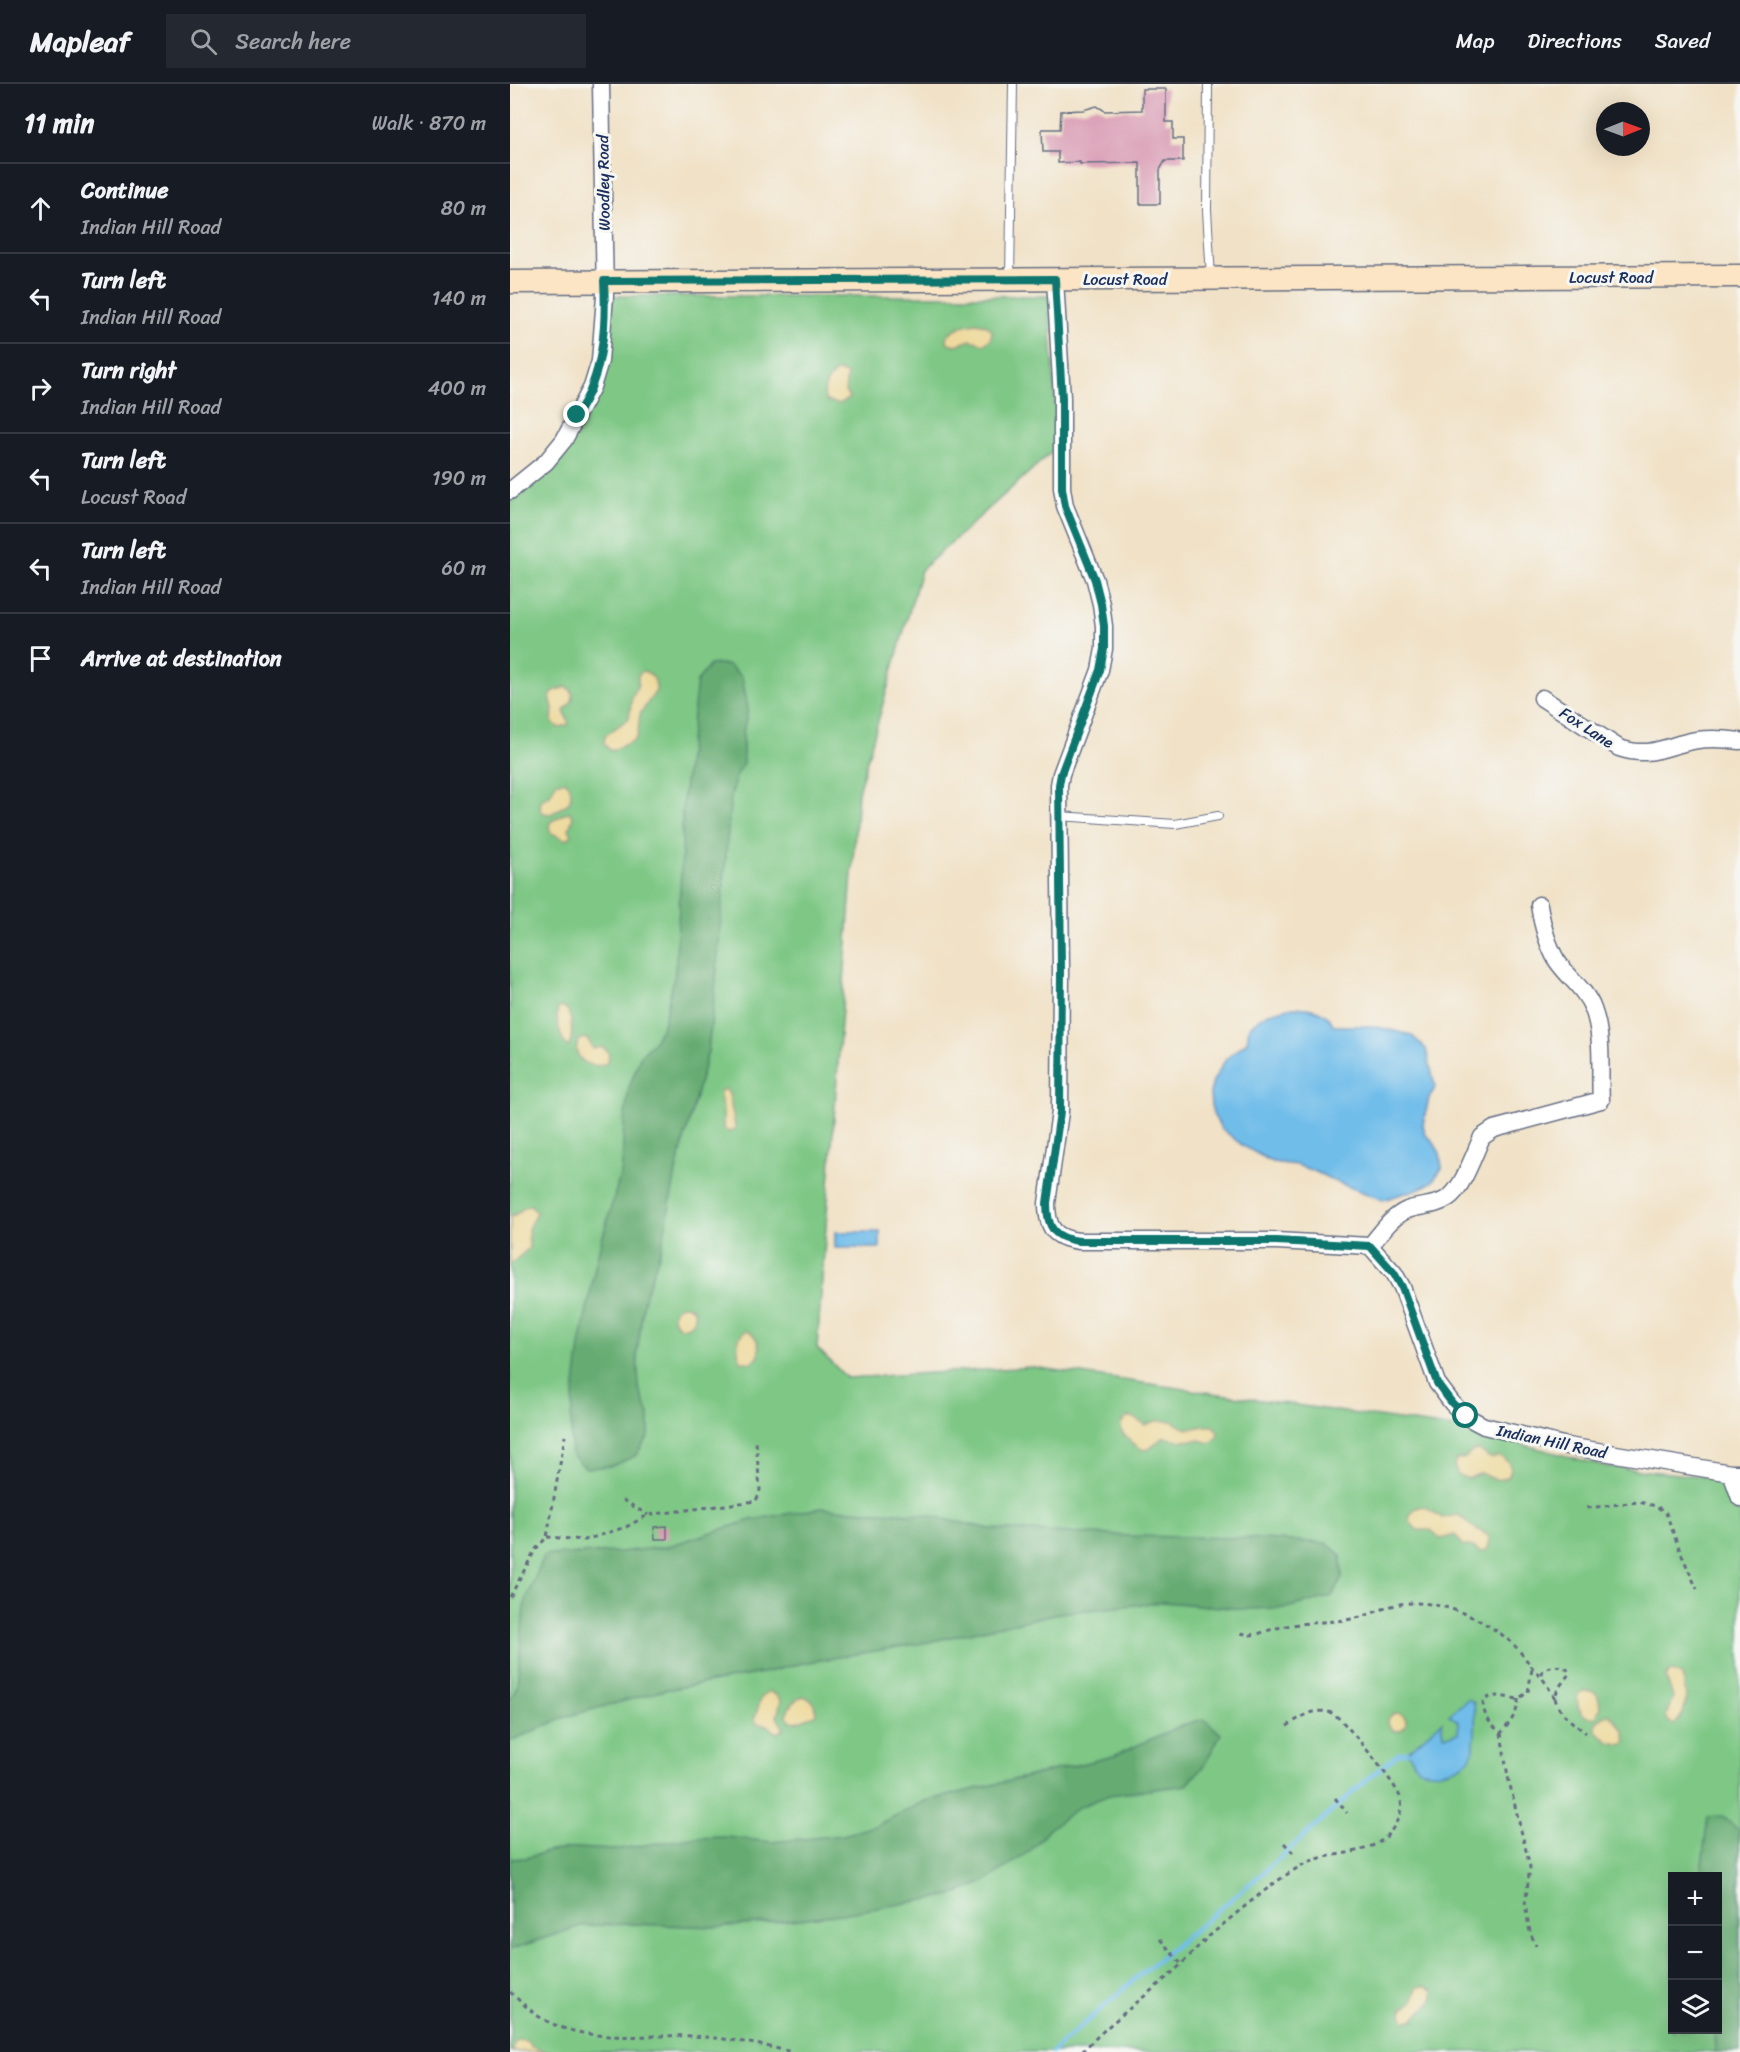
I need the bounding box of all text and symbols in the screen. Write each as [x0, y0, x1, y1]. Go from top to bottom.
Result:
search box [166, 14, 586, 68]
text: Mapleaf [30, 17, 130, 66]
text: Search here [235, 22, 351, 61]
text: Map [1456, 22, 1494, 60]
text: Directions [1527, 22, 1622, 60]
text: Saved [1655, 22, 1710, 60]
icon: search [187, 25, 220, 58]
text: 11 min [24, 100, 94, 146]
north arrow [1596, 102, 1650, 156]
text: Walk · 870 m [372, 106, 486, 141]
street label: Woodley Road [588, 133, 619, 231]
text: Continue [81, 171, 169, 210]
text: 80 m [441, 191, 486, 226]
icon: ahead [24, 192, 57, 225]
text: Indian Hill Road [81, 210, 221, 245]
text: Turn left [81, 261, 166, 300]
street label: Locust Road [1569, 263, 1655, 292]
street label: Locust Road [1083, 265, 1169, 294]
text: 140 m [432, 281, 486, 316]
icon: left [24, 282, 57, 315]
text: Indian Hill Road [81, 300, 221, 335]
text: Turn right [81, 351, 176, 390]
text: 400 m [428, 371, 486, 406]
icon: right [24, 372, 57, 405]
text: Indian Hill Road [81, 390, 221, 425]
route end [563, 401, 589, 427]
text: Turn left [81, 441, 166, 480]
text: 190 m [432, 461, 486, 496]
icon: left [24, 462, 57, 495]
text: Locust Road [81, 480, 186, 515]
text: Turn left [81, 531, 166, 570]
text: 60 m [441, 551, 486, 586]
icon: left [24, 552, 57, 585]
text: Indian Hill Road [81, 570, 221, 605]
text: Arrive at destination [81, 639, 282, 678]
icon: arrive [24, 642, 57, 675]
street label: Fox Lane [1553, 699, 1620, 756]
route start [1452, 1402, 1478, 1428]
street label: Indian Hill Road [1493, 1415, 1611, 1468]
map controls [1668, 1872, 1722, 2034]
button: + [1668, 1872, 1722, 1926]
button: − [1668, 1926, 1722, 1980]
button: layers [1668, 1980, 1722, 2034]

